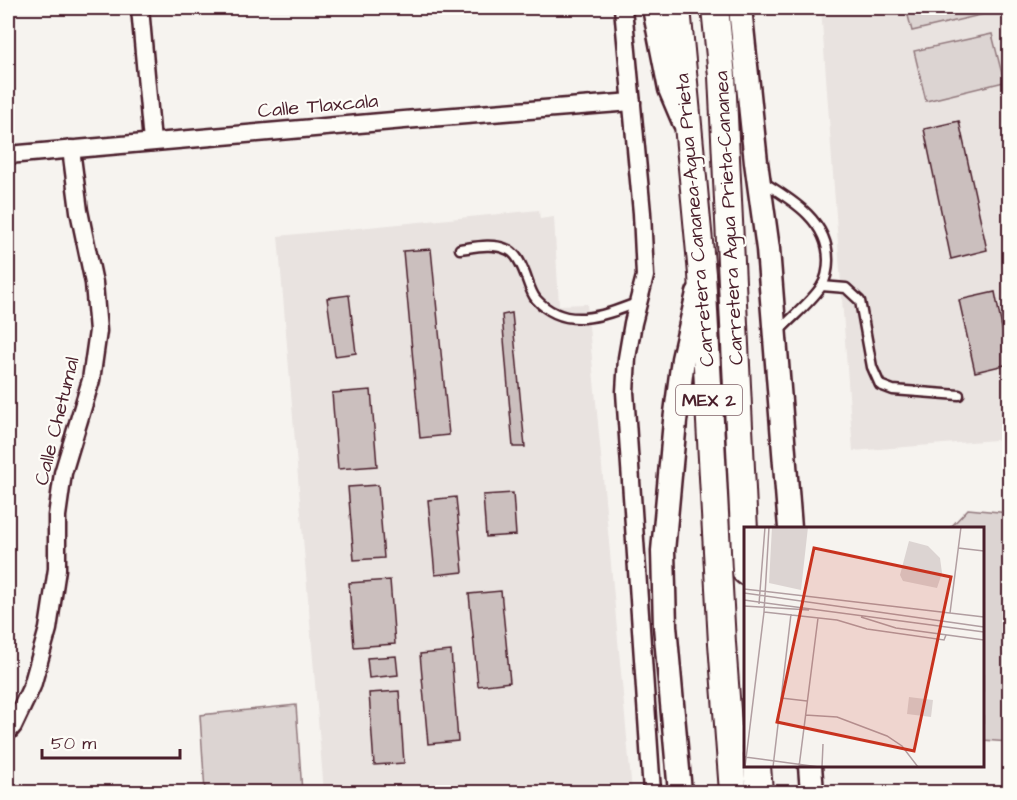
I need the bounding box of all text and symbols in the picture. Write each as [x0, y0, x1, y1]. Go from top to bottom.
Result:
street label: Carretera Agua Prieta-Cananea [707, 70, 752, 366]
street label: Carretera Cananea-Agua Prieta [668, 72, 723, 368]
street label: Calle Tlaxcala [257, 87, 379, 125]
street label: Calle Chetumal [28, 354, 86, 488]
road number: MEX 2 [676, 385, 742, 415]
inset map [744, 527, 984, 767]
scale bar [42, 722, 180, 760]
text: 50 m [51, 731, 96, 756]

